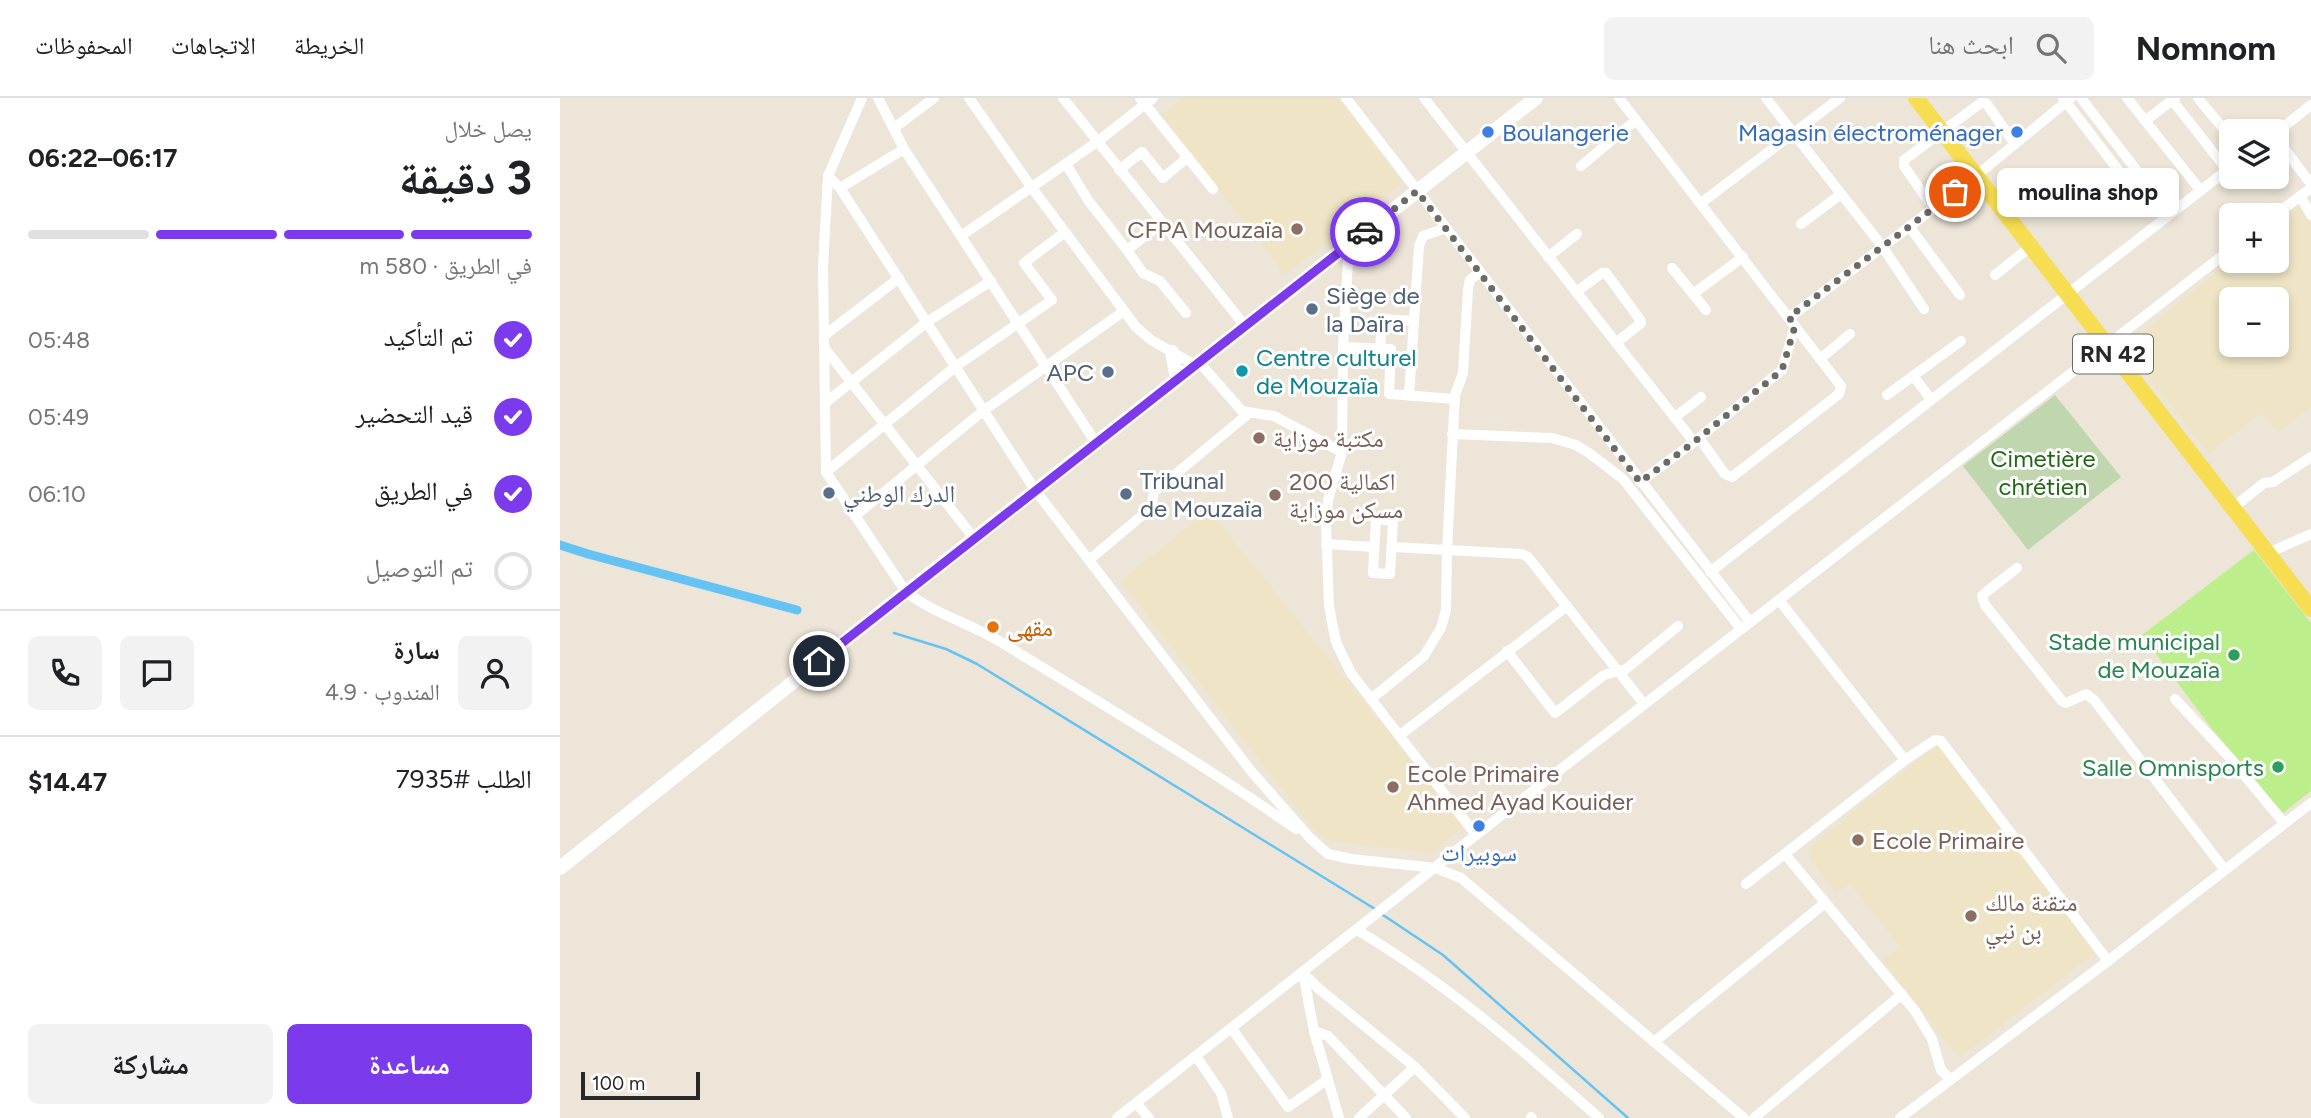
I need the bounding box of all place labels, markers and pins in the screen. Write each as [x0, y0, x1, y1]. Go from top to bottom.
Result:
place label: Boulangerie [1502, 118, 1629, 147]
place label: Magasin électroménager [1738, 118, 2003, 147]
marker: Boulangerie [1480, 124, 1496, 140]
marker: Magasin électroménager [2009, 124, 2025, 140]
pin [1925, 162, 1985, 222]
callout: moulina shop [1997, 168, 2179, 217]
place label: CFPA Mouzaïa [1127, 215, 1283, 244]
marker: CFPA Mouzaïa [1289, 221, 1305, 237]
place label: Siège de la Daïra [1326, 281, 1420, 338]
marker: Siège de la Daïra [1304, 301, 1320, 317]
place label: Centre culturel de Mouzaïa [1256, 343, 1417, 400]
place label: APC [1047, 358, 1094, 387]
marker: Centre culturel de Mouzaïa [1234, 363, 1250, 379]
marker: APC [1100, 364, 1116, 380]
place label: مكتبة موزاية [1273, 424, 1384, 453]
marker: مكتبة موزاية [1251, 430, 1267, 446]
place label: Tribunal de Mouzaïa [1140, 466, 1263, 523]
place label: اكمالية 200 مسكن موزاية [1289, 467, 1403, 524]
place label: الدرك الوطني [843, 479, 955, 513]
marker: الدرك الوطني [821, 485, 837, 501]
marker: Tribunal de Mouzaïa [1118, 486, 1134, 502]
marker: اكمالية 200 مسكن موزاية [1267, 487, 1283, 503]
place label: مقهى [1007, 613, 1053, 642]
marker: مقهى [985, 619, 1001, 635]
place label: Stade municipal de Mouzaïa [2048, 627, 2220, 684]
pin [789, 631, 849, 691]
marker: Stade municipal de Mouzaïa [2226, 647, 2242, 663]
place label: Salle Omnisports [2082, 753, 2264, 782]
place label: Ecole Primaire Ahmed Ayad Kouider [1407, 759, 1633, 816]
marker: Salle Omnisports [2270, 759, 2286, 775]
marker: Ecole Primaire Ahmed Ayad Kouider [1385, 779, 1401, 795]
marker: سوبيرات [1471, 818, 1487, 834]
place label: Ecole Primaire [1872, 826, 2024, 855]
marker: Ecole Primaire [1850, 832, 1866, 848]
place label: سوبيرات [1441, 838, 1517, 867]
place label: متقنة مالك بن نبي [1985, 888, 2077, 950]
marker: متقنة مالك بن نبي [1963, 908, 1979, 924]

